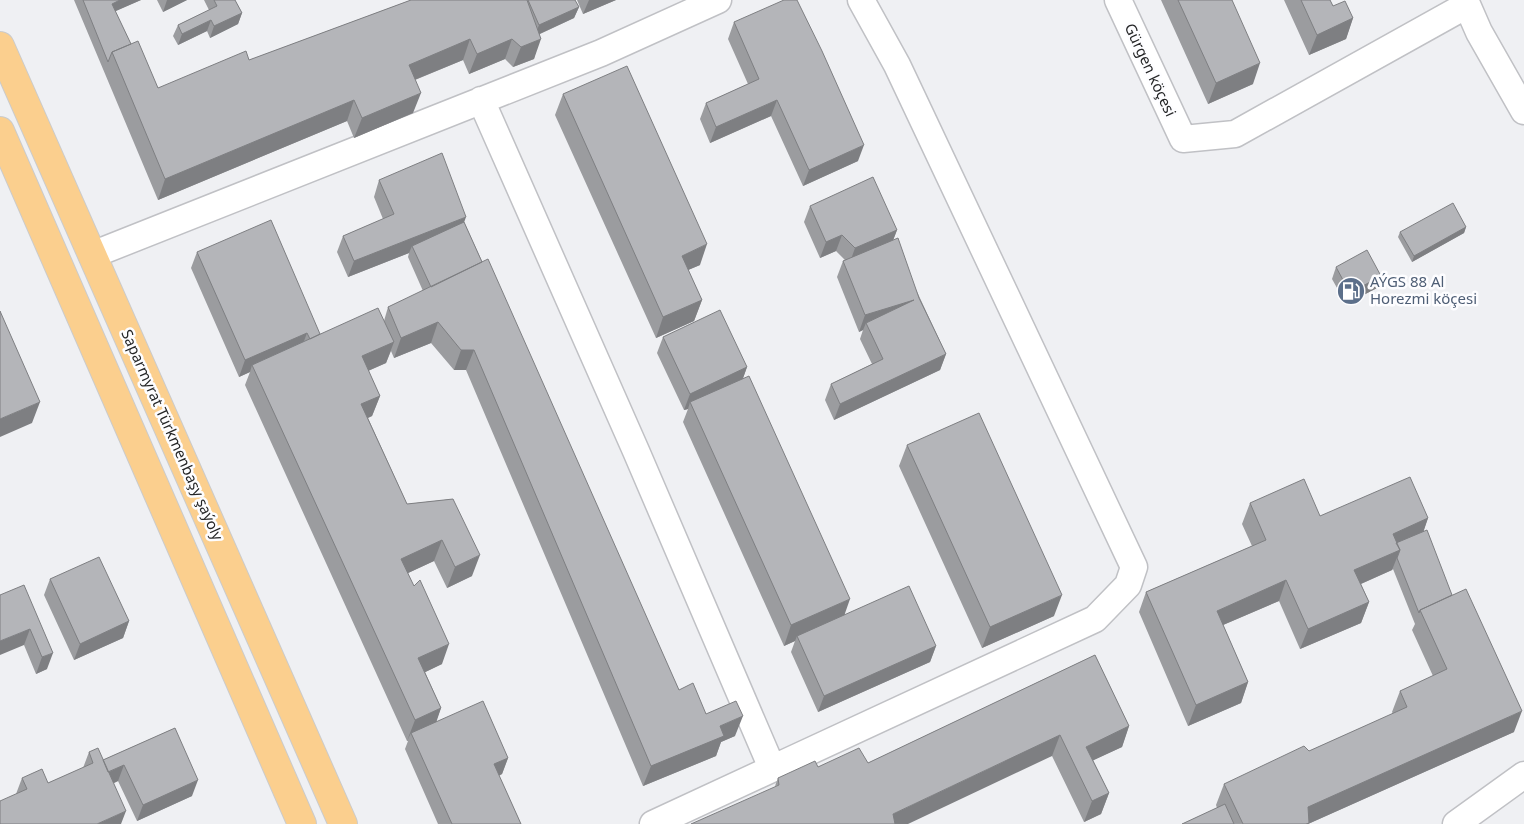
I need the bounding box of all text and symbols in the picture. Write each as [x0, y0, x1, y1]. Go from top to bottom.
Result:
street label: Gürgen köçesi [1121, 20, 1181, 120]
place label: AÝGS 88 Al Horezmi köçesi [1370, 271, 1477, 308]
fuel station icon: AÝGS 88 Al Horezmi köçesi [1336, 276, 1366, 306]
street label: Saparmyrat Türkmenbaşy şaýoly [117, 326, 229, 544]

